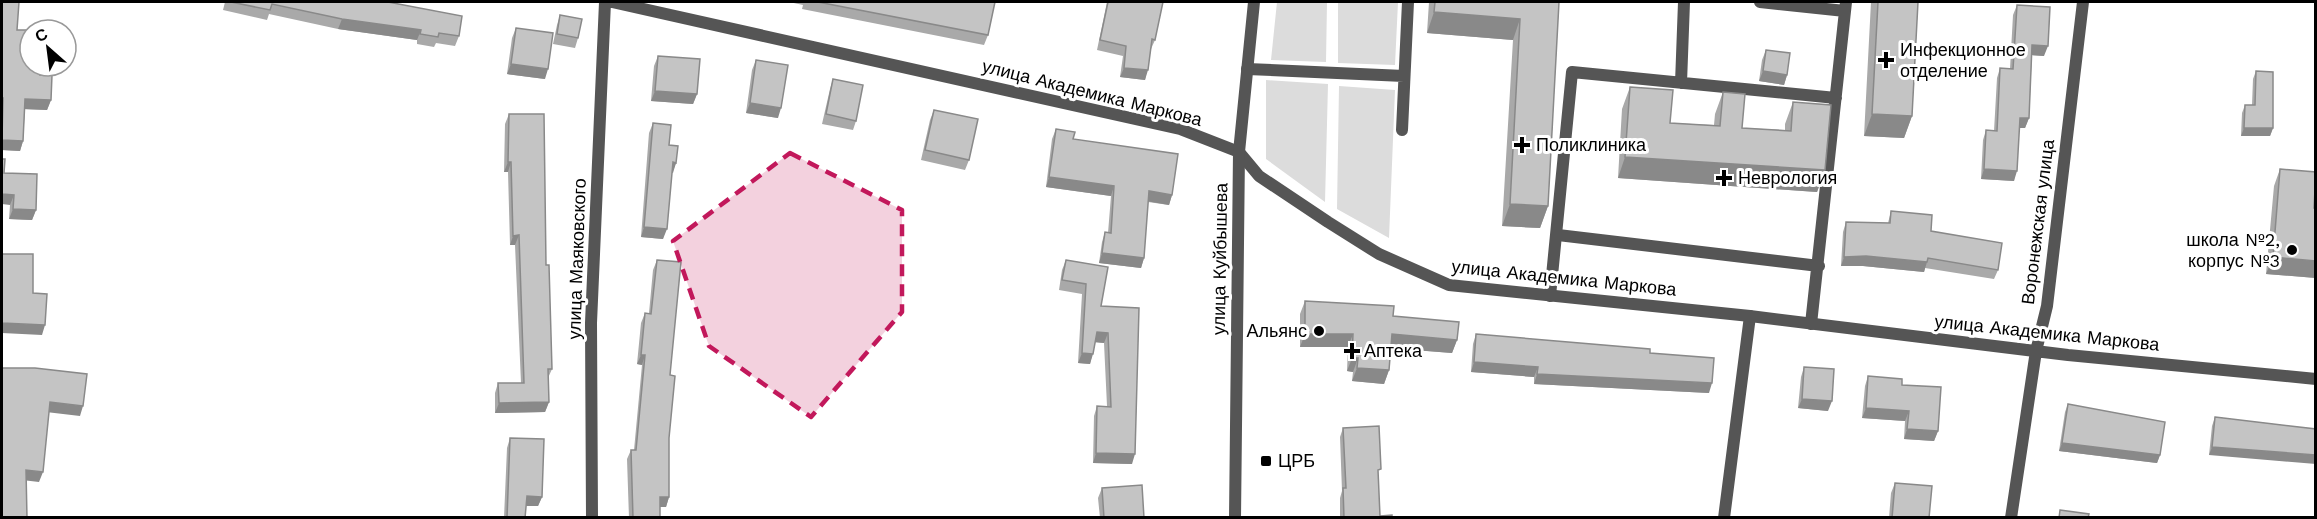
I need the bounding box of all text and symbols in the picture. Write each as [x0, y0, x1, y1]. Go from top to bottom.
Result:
north arrow [18, 18, 78, 78]
text: С [32, 24, 51, 46]
place label: Инфекционное отделение [1900, 39, 2026, 81]
marker: Инфекционное отделение [1877, 51, 1895, 69]
street label: улица Академика Маркова [980, 55, 1205, 130]
place label: Поликлиника [1536, 134, 1647, 155]
marker: Поликлиника [1513, 136, 1531, 154]
street label: Воронежская улица [2017, 137, 2058, 306]
place label: Неврология [1738, 167, 1837, 188]
marker: Неврология [1715, 169, 1733, 187]
street label: улица Маяковского [563, 178, 590, 340]
street label: улица Куйбышева [1208, 182, 1231, 335]
place label: школа №2, корпус №3 [2186, 229, 2280, 271]
marker: школа №2, корпус №3 [2285, 243, 2299, 257]
street label: улица Академика Маркова [1451, 255, 1678, 300]
street label: улица Академика Маркова [1934, 310, 2161, 355]
place label: Альянс [1246, 320, 1307, 341]
marker: Альянс [1312, 324, 1326, 338]
place label: Аптека [1364, 340, 1423, 361]
marker: Аптека [1345, 344, 1359, 358]
place label: ЦРБ [1278, 450, 1315, 471]
marker: ЦРБ [1259, 454, 1273, 468]

